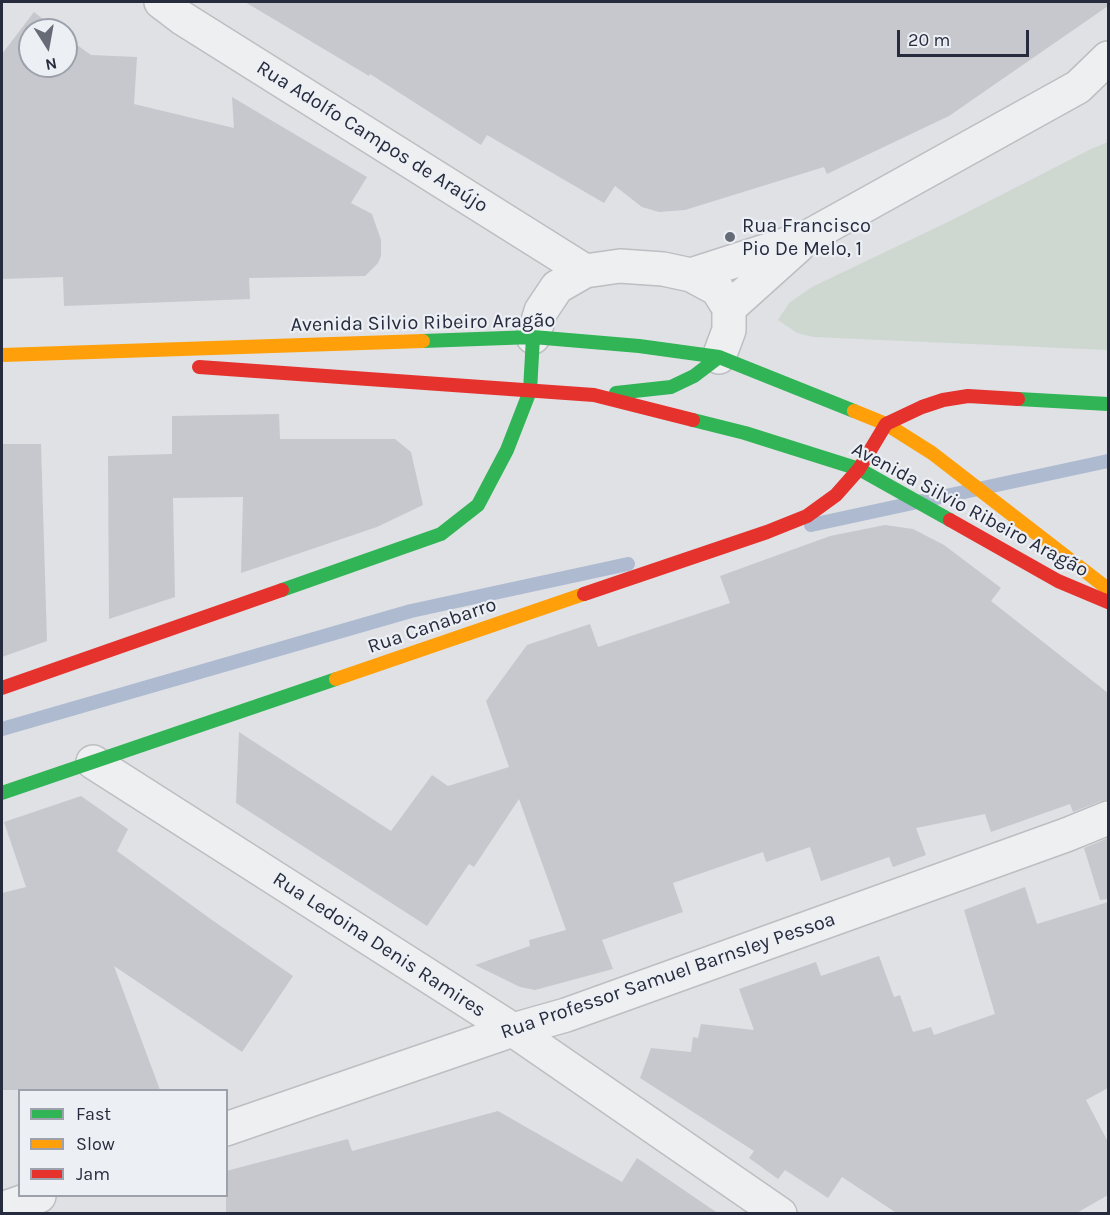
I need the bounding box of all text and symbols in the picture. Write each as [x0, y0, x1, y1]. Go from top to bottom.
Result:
north arrow [18, 18, 78, 78]
scale bar [900, 18, 1032, 56]
text: 20 m [908, 29, 950, 51]
text: N [44, 54, 59, 75]
street label: Rua Adolfo Campos de Araújo [252, 56, 492, 218]
place label: Rua Francisco Pio De Melo, 1 [742, 214, 871, 261]
marker: Rua Francisco Pio De Melo, 1 [723, 230, 737, 244]
street label: Avenida Silvio Ribeiro Aragão [291, 309, 555, 337]
street label: Avenida Silvio Ribeiro Aragão [848, 437, 1092, 583]
street label: Rua Canabarro [364, 593, 500, 659]
street label: Rua Ledoina Denis Ramires [268, 867, 490, 1023]
street label: Rua Professor Samuel Barnsley Pessoa [497, 907, 839, 1045]
legend [18, 1089, 228, 1197]
text: Fast [76, 1103, 111, 1125]
text: Slow [76, 1133, 115, 1155]
text: Jam [76, 1163, 110, 1185]

